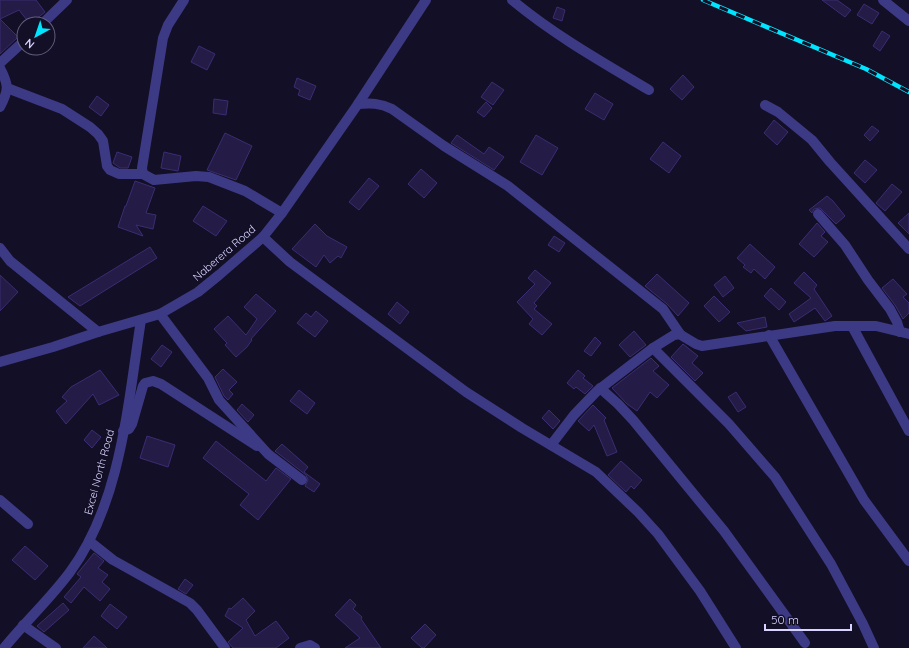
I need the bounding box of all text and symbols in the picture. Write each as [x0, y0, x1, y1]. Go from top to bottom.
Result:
north arrow [16, 16, 56, 56]
text: N [22, 36, 37, 52]
street label: Naberera Road [190, 222, 258, 284]
street label: Excel North Road [81, 428, 117, 516]
scale bar [765, 606, 851, 632]
text: 50 m [771, 612, 799, 627]

